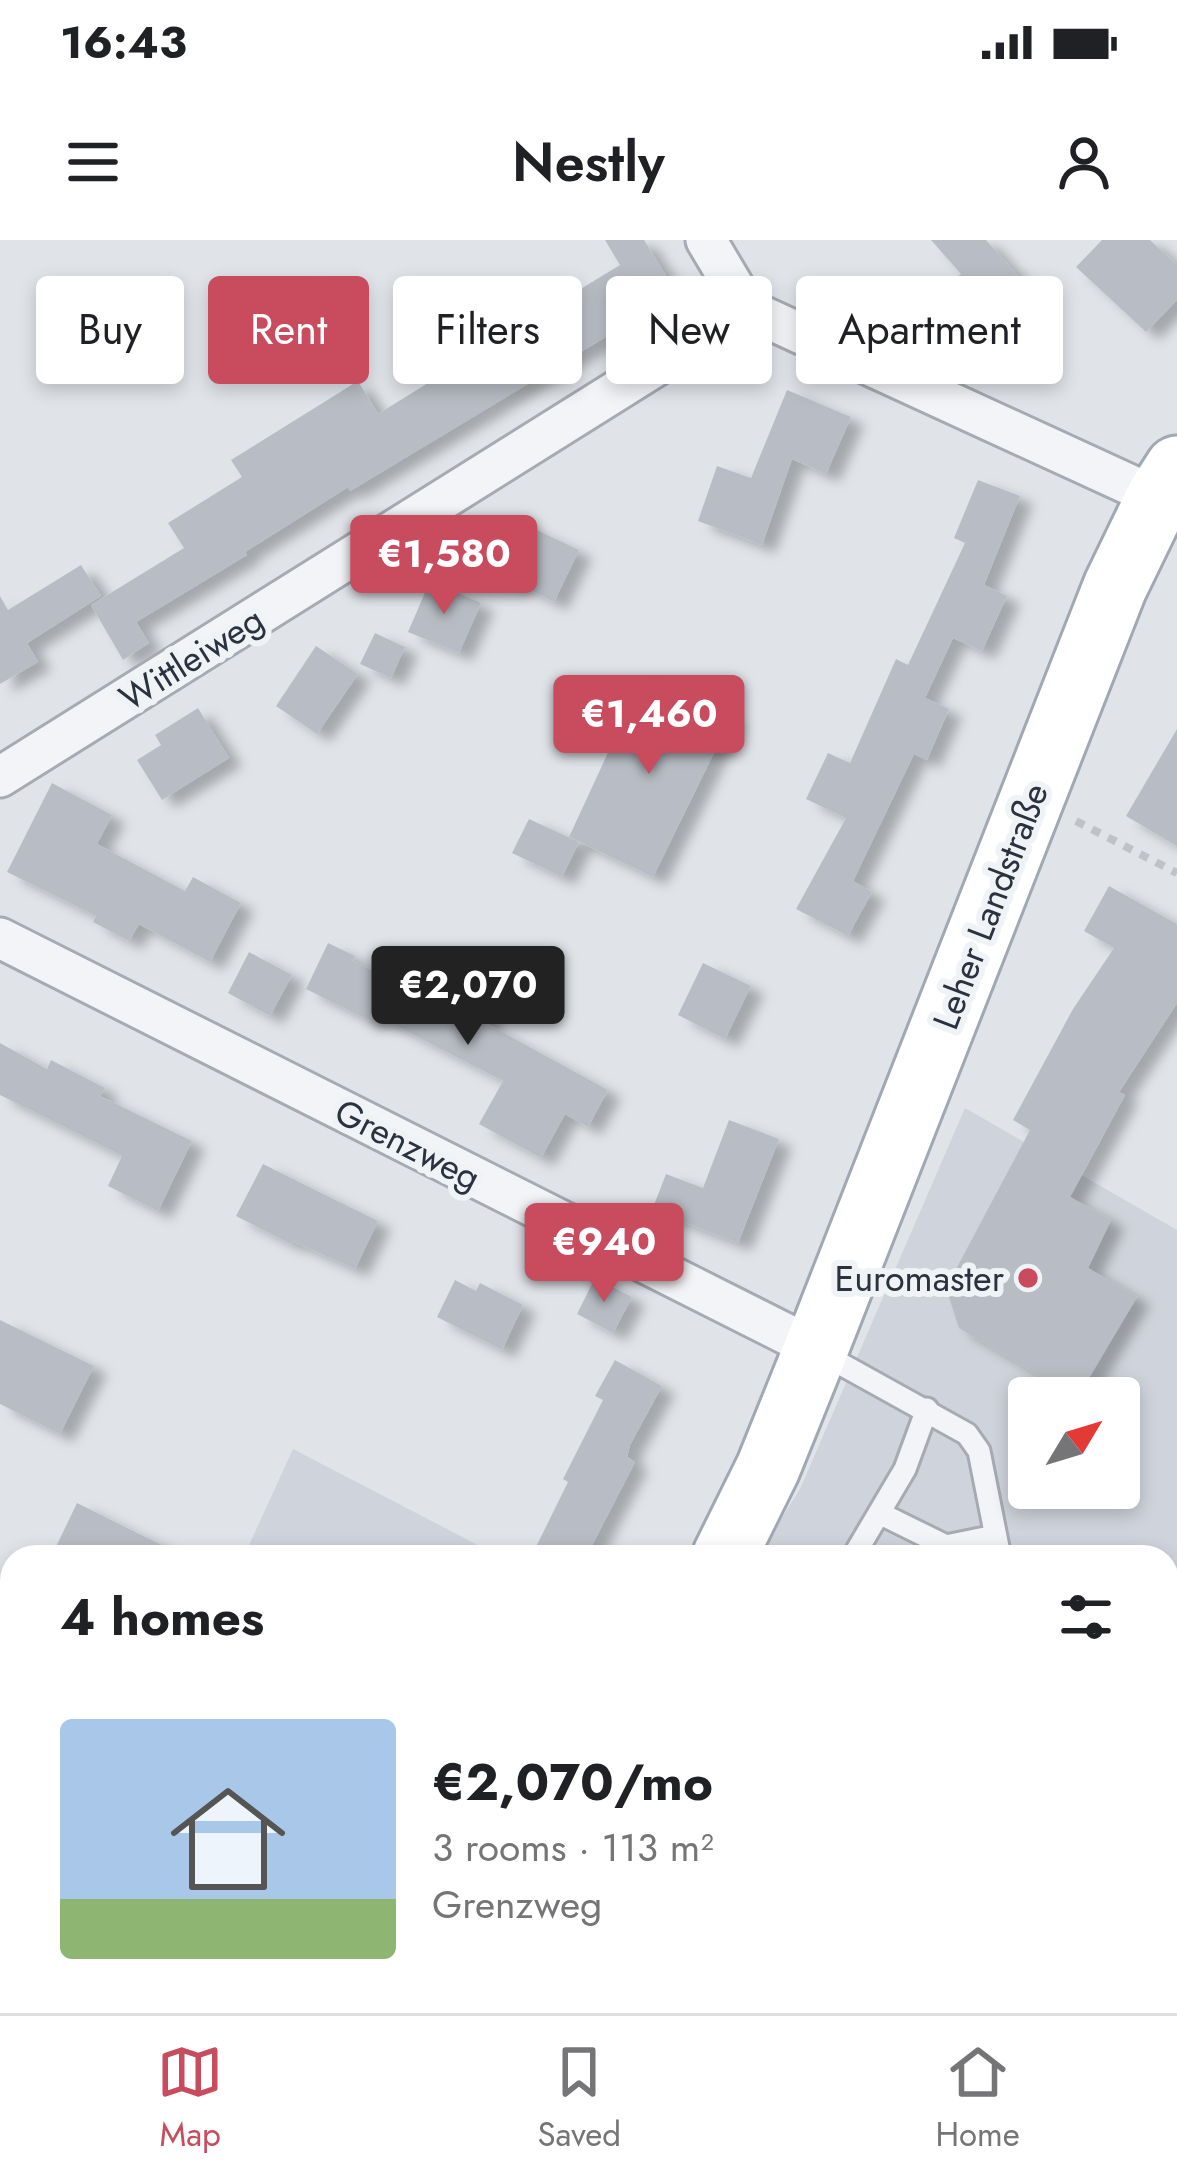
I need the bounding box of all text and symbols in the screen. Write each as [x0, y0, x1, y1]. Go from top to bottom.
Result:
text: 16:43 [60, 10, 187, 75]
text: Nestly [512, 123, 665, 201]
icon: menu [60, 129, 126, 195]
icon: person [1051, 129, 1117, 195]
chip: Buy [36, 276, 184, 384]
chip: Rent [208, 276, 369, 384]
chip: Filters [393, 276, 582, 384]
chip: New [606, 276, 772, 384]
chip: Apartment [796, 276, 1063, 384]
pin: €1,580 [346, 515, 542, 617]
text: €1,580 [377, 525, 511, 582]
street label: Wittleiweg [109, 593, 273, 723]
pin: €1,460 [551, 675, 747, 777]
text: €1,460 [580, 685, 718, 742]
street label: Leher Landstraße [919, 775, 1061, 1037]
pin: €2,070 [370, 946, 566, 1048]
text: €2,070 [399, 956, 537, 1013]
street label: Grenzweg [326, 1085, 490, 1203]
pin: €940 [533, 1203, 675, 1305]
text: €940 [552, 1213, 656, 1270]
place label: Euromaster [834, 1252, 1005, 1304]
marker: Euromaster [1015, 1265, 1041, 1291]
north arrow [1008, 1377, 1140, 1509]
map controls [1008, 1377, 1140, 1509]
text: 4 homes [60, 1580, 264, 1654]
icon: filters [1053, 1584, 1119, 1650]
text: €2,070/mo [432, 1745, 713, 1819]
icon: home [156, 1767, 300, 1911]
text: 3 rooms · 113 m² [432, 1819, 714, 1876]
text: Grenzweg [432, 1876, 602, 1933]
tab: Map [157, 2039, 223, 2158]
tab: Saved [537, 2039, 621, 2158]
tab: Home [935, 2039, 1020, 2158]

